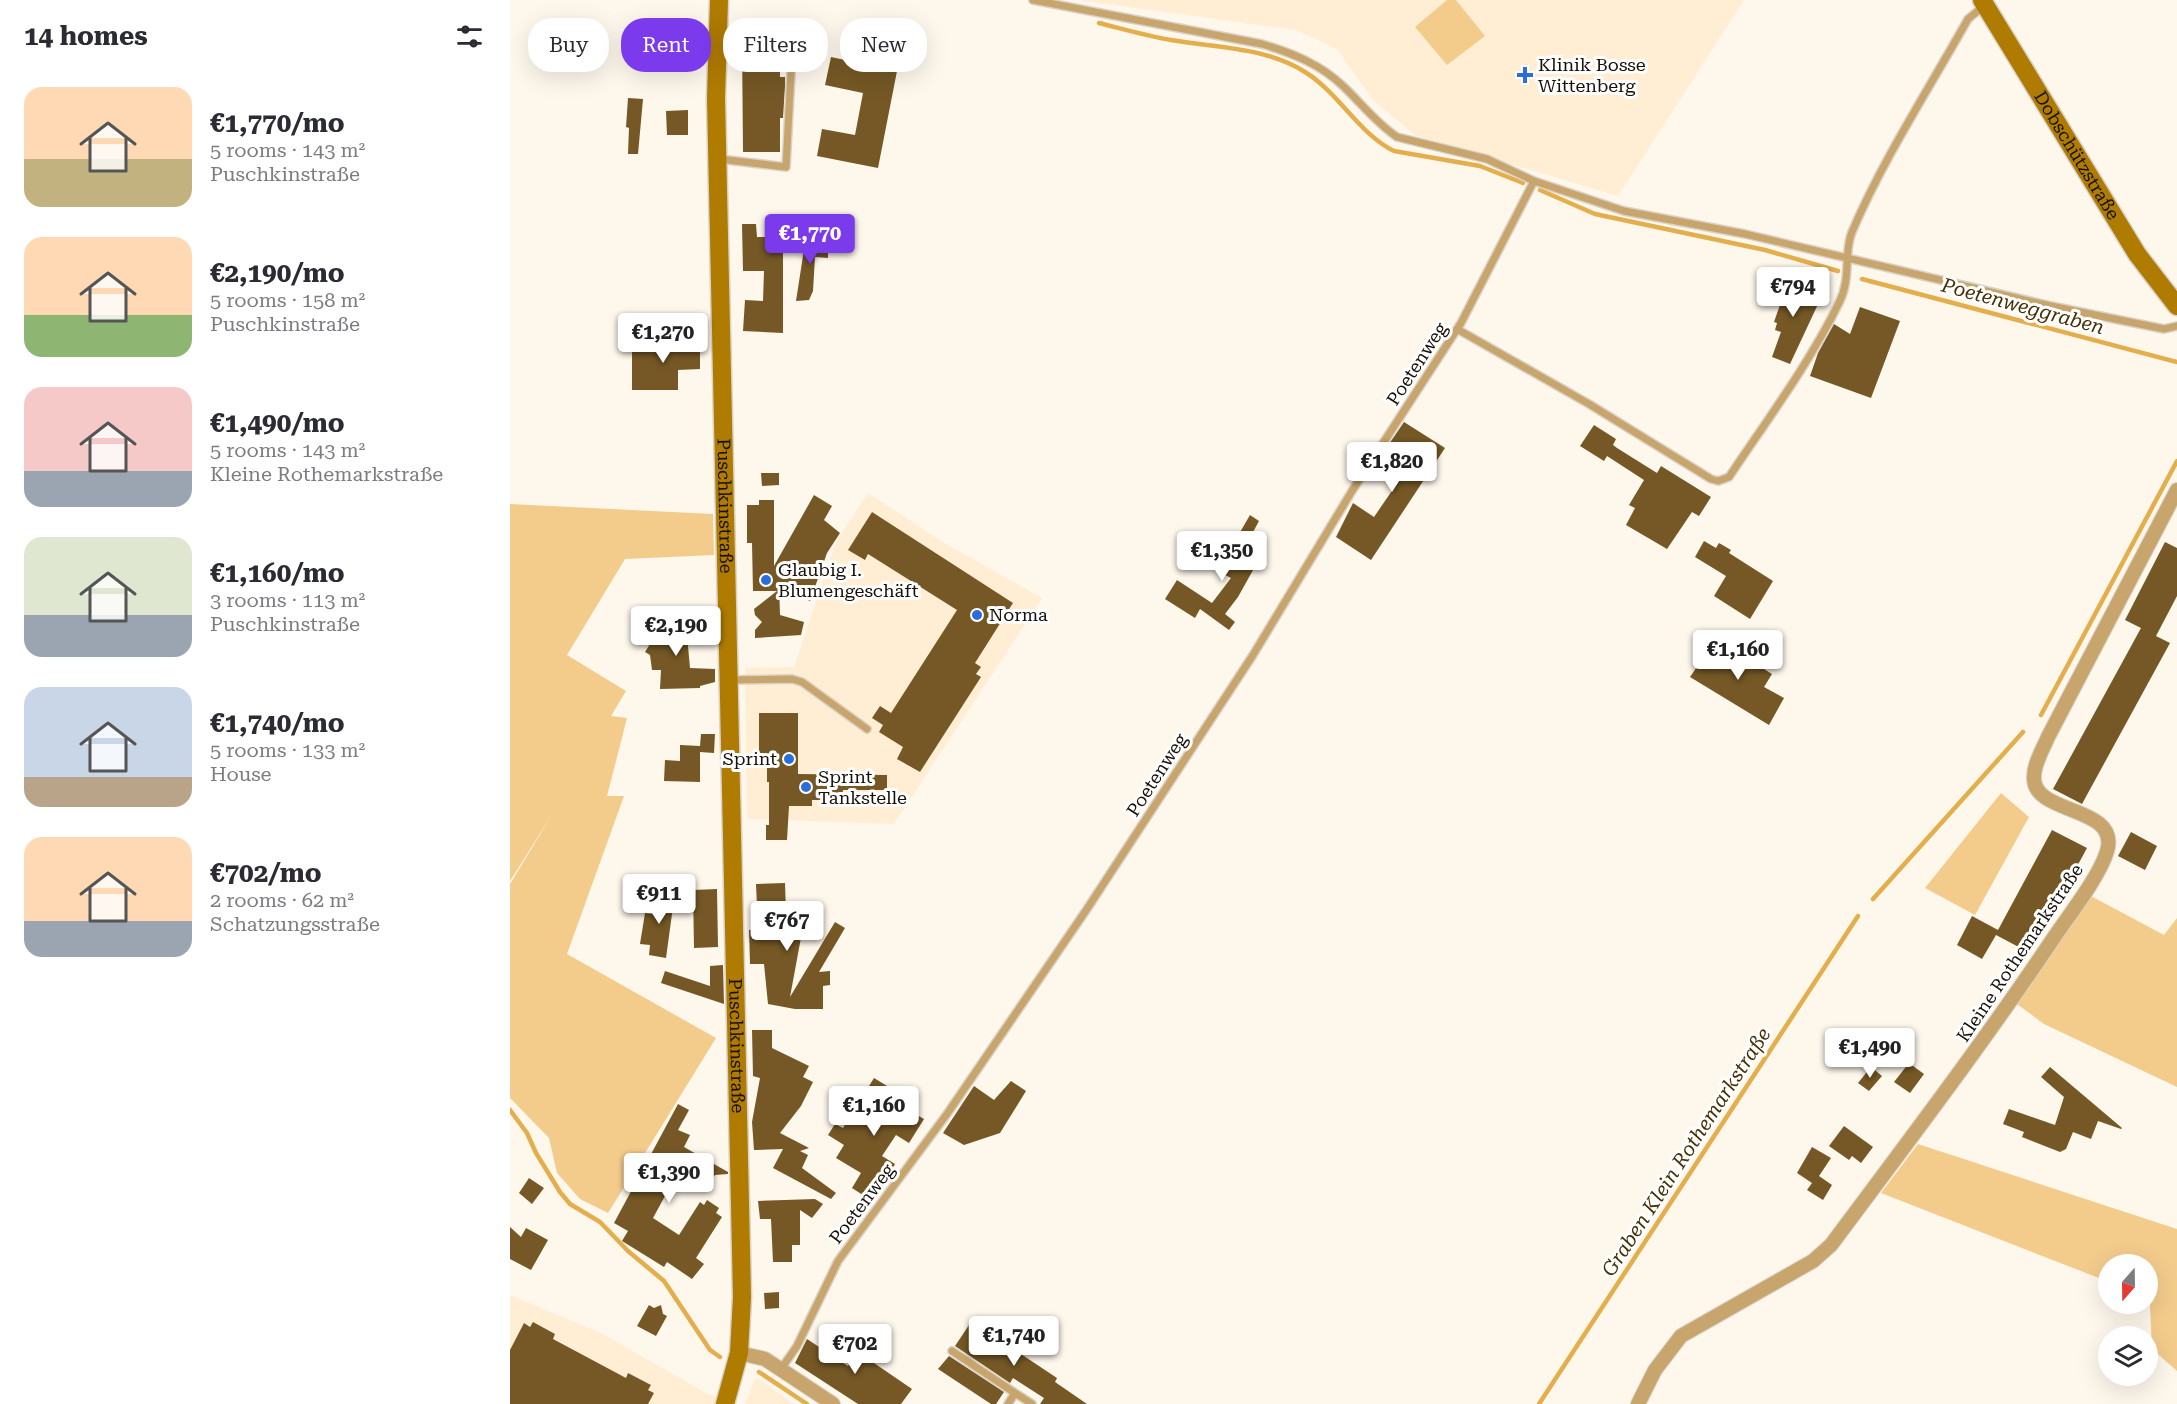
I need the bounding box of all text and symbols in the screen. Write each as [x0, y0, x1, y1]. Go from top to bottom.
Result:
chip: Buy [528, 18, 609, 72]
chip: Rent [621, 18, 711, 72]
chip: Filters [723, 18, 828, 72]
chip: New [840, 18, 927, 72]
icon: filters [453, 20, 486, 53]
text: 14 homes [24, 21, 148, 51]
place label: Klinik Bosse Wittenberg [1538, 54, 1646, 96]
marker: Klinik Bosse Wittenberg [1516, 66, 1534, 84]
street label: Dobschützstraße [2030, 87, 2125, 223]
text: €1,770/mo [210, 108, 345, 138]
icon: home [72, 111, 144, 183]
text: 5 rooms · 143 m² [210, 138, 365, 162]
text: Puschkinstraße [210, 162, 360, 186]
pin: €1,770 [761, 214, 859, 265]
text: €1,770 [779, 221, 841, 245]
text: €2,190/mo [210, 258, 345, 288]
icon: home [72, 261, 144, 333]
pin: €794 [1757, 267, 1829, 318]
water label: Poetenweggraben [1938, 272, 2107, 339]
text: €794 [1771, 274, 1815, 298]
text: 5 rooms · 158 m² [210, 288, 365, 312]
text: Puschkinstraße [210, 312, 360, 336]
pin: €1,270 [614, 313, 712, 364]
street label: Poetenweg [1382, 318, 1452, 409]
text: €1,270 [632, 320, 694, 344]
text: €1,490/mo [210, 408, 345, 438]
icon: home [72, 411, 144, 483]
text: 5 rooms · 143 m² [210, 438, 365, 462]
street label: Puschkinstraße [713, 438, 737, 574]
pin: €1,820 [1343, 442, 1441, 493]
text: €1,820 [1361, 449, 1423, 473]
text: Kleine Rothemarkstraße [210, 462, 443, 486]
pin: €1,350 [1173, 531, 1271, 582]
text: €1,350 [1191, 538, 1253, 562]
text: €1,160/mo [210, 558, 345, 588]
place label: Glaubig I. Blumengeschäft [778, 559, 919, 601]
icon: home [72, 561, 144, 633]
marker: Glaubig I. Blumengeschäft [759, 573, 773, 587]
text: 3 rooms · 113 m² [210, 588, 365, 612]
place label: Norma [989, 604, 1048, 625]
pin: €2,190 [627, 606, 725, 657]
marker: Norma [970, 608, 984, 622]
text: Puschkinstraße [210, 612, 360, 636]
text: €2,190 [645, 613, 707, 637]
pin: €1,160 [1689, 630, 1787, 681]
text: €1,160 [1707, 637, 1769, 661]
text: €1,740/mo [210, 708, 345, 738]
icon: home [72, 711, 144, 783]
street label: Poetenweg [1122, 729, 1192, 820]
text: 5 rooms · 133 m² [210, 738, 365, 762]
place label: Sprint [723, 748, 777, 769]
marker: Sprint [782, 752, 796, 766]
text: House [210, 762, 272, 786]
place label: Sprint Tankstelle [818, 766, 907, 808]
marker: Sprint Tankstelle [799, 780, 813, 794]
text: €702/mo [210, 858, 322, 888]
street label: Kleine Rothemarkstraße [1952, 860, 2087, 1046]
icon: home [72, 861, 144, 933]
pin: €911 [623, 874, 695, 925]
text: €911 [637, 881, 681, 905]
text: 2 rooms · 62 m² [210, 888, 354, 912]
pin: €767 [751, 901, 823, 952]
text: €767 [765, 908, 809, 932]
text: Schatzungsstraße [210, 912, 380, 936]
street label: Puschkinstraße [725, 978, 749, 1114]
water label: Graben Klein Rothemarkstraße [1597, 1023, 1775, 1281]
pin: €1,490 [1821, 1028, 1919, 1079]
text: €1,490 [1839, 1035, 1901, 1059]
pin: €1,160 [825, 1086, 923, 1137]
text: €1,160 [843, 1093, 905, 1117]
pin: €1,390 [620, 1153, 718, 1204]
street label: Poetenweg [825, 1159, 899, 1248]
text: €1,390 [638, 1160, 700, 1184]
north arrow [2098, 1254, 2158, 1314]
map controls [2098, 1254, 2158, 1386]
pin: €1,740 [965, 1316, 1063, 1367]
text: €1,740 [983, 1323, 1045, 1347]
pin: €702 [819, 1324, 891, 1375]
button: layers [2098, 1326, 2158, 1386]
text: €702 [833, 1331, 877, 1355]

